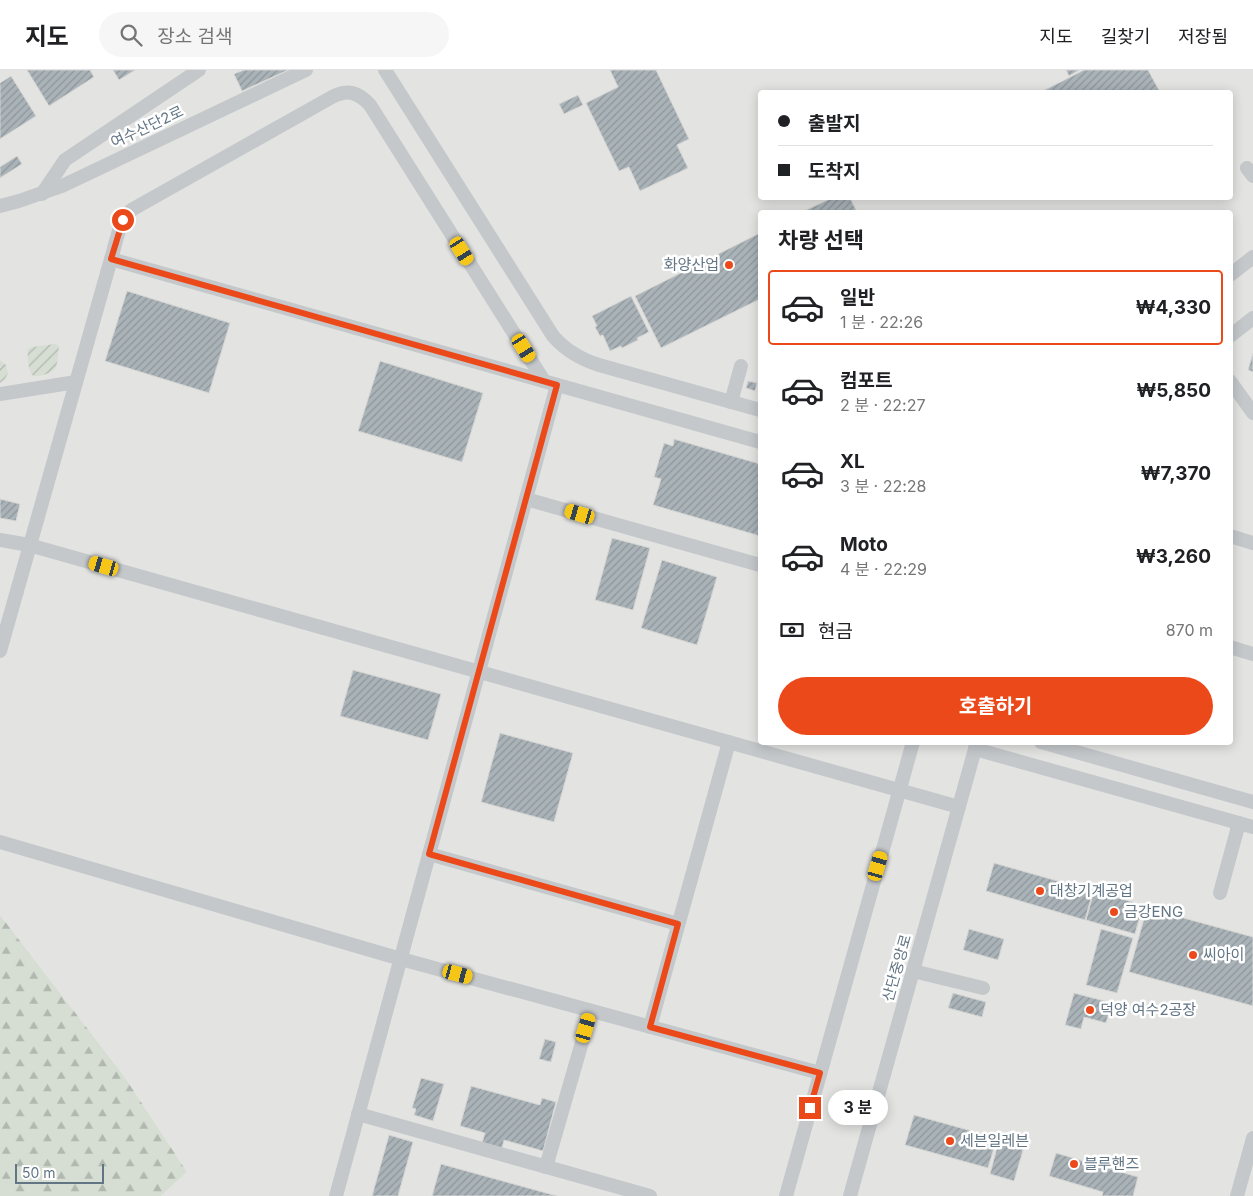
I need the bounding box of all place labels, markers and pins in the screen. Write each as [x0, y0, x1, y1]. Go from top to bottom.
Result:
place label: 화양산업 [664, 255, 719, 274]
marker: 화양산업 [723, 259, 735, 271]
place label: 대창기계공업 [1050, 881, 1133, 900]
marker: 대창기계공업 [1034, 885, 1046, 897]
place label: 금강ENG [1124, 902, 1183, 921]
marker: 금강ENG [1108, 906, 1120, 918]
place label: 씨아이 [1203, 945, 1244, 964]
marker: 씨아이 [1187, 949, 1199, 961]
place label: 덕양 여수2공장 [1100, 1000, 1196, 1019]
marker: 덕양 여수2공장 [1084, 1004, 1096, 1016]
place label: 세븐일레븐 [960, 1131, 1029, 1150]
marker: 세븐일레븐 [944, 1135, 956, 1147]
place label: 블루핸즈 [1084, 1154, 1139, 1173]
marker: 블루핸즈 [1068, 1158, 1080, 1170]

